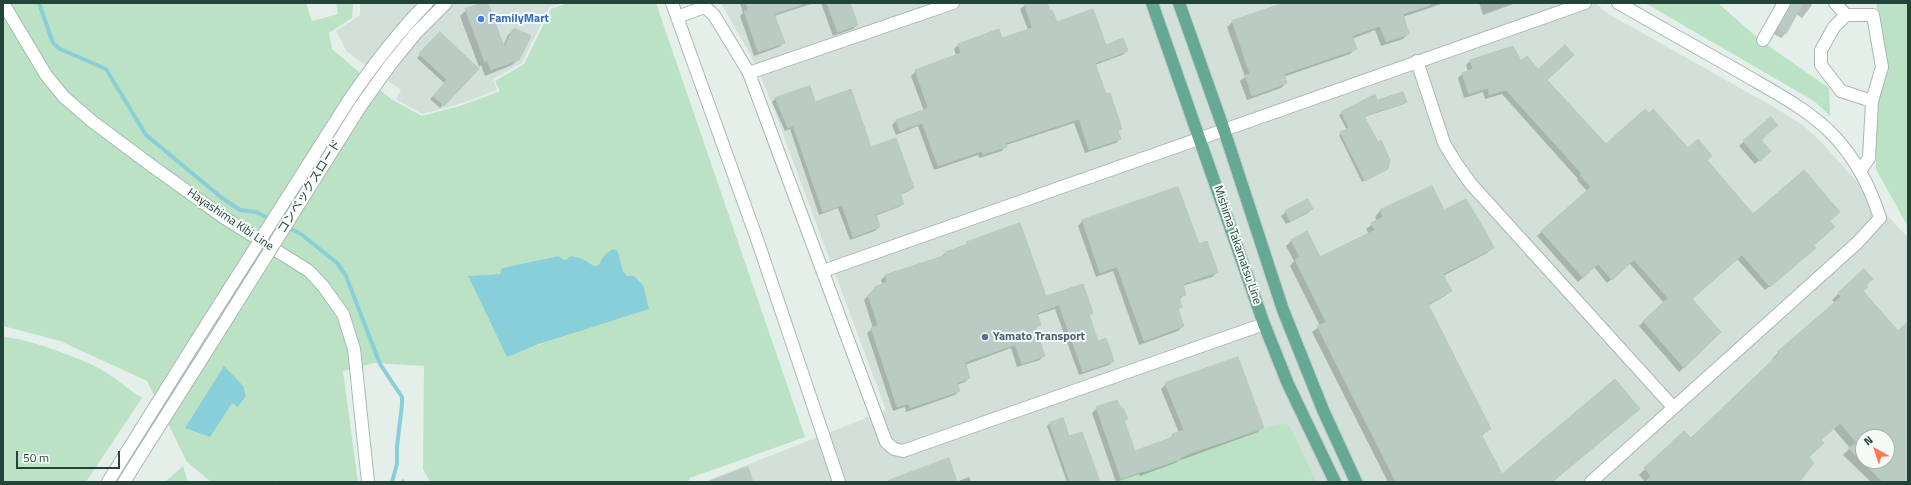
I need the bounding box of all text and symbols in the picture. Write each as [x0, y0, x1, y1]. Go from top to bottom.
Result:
place label: FamilyMart [489, 12, 549, 26]
marker: FamilyMart [476, 14, 486, 24]
street label: コンベックスロード [275, 137, 345, 237]
street label: Mishima Takamatsu Line [1210, 184, 1264, 306]
street label: Hayashima Kibi Line [184, 186, 276, 254]
place label: Yamato Transport [993, 330, 1085, 344]
marker: Yamato Transport [980, 332, 990, 342]
north arrow [1855, 429, 1895, 469]
text: N [1860, 432, 1876, 449]
scale bar [18, 443, 122, 469]
text: 50 m [23, 448, 49, 467]

